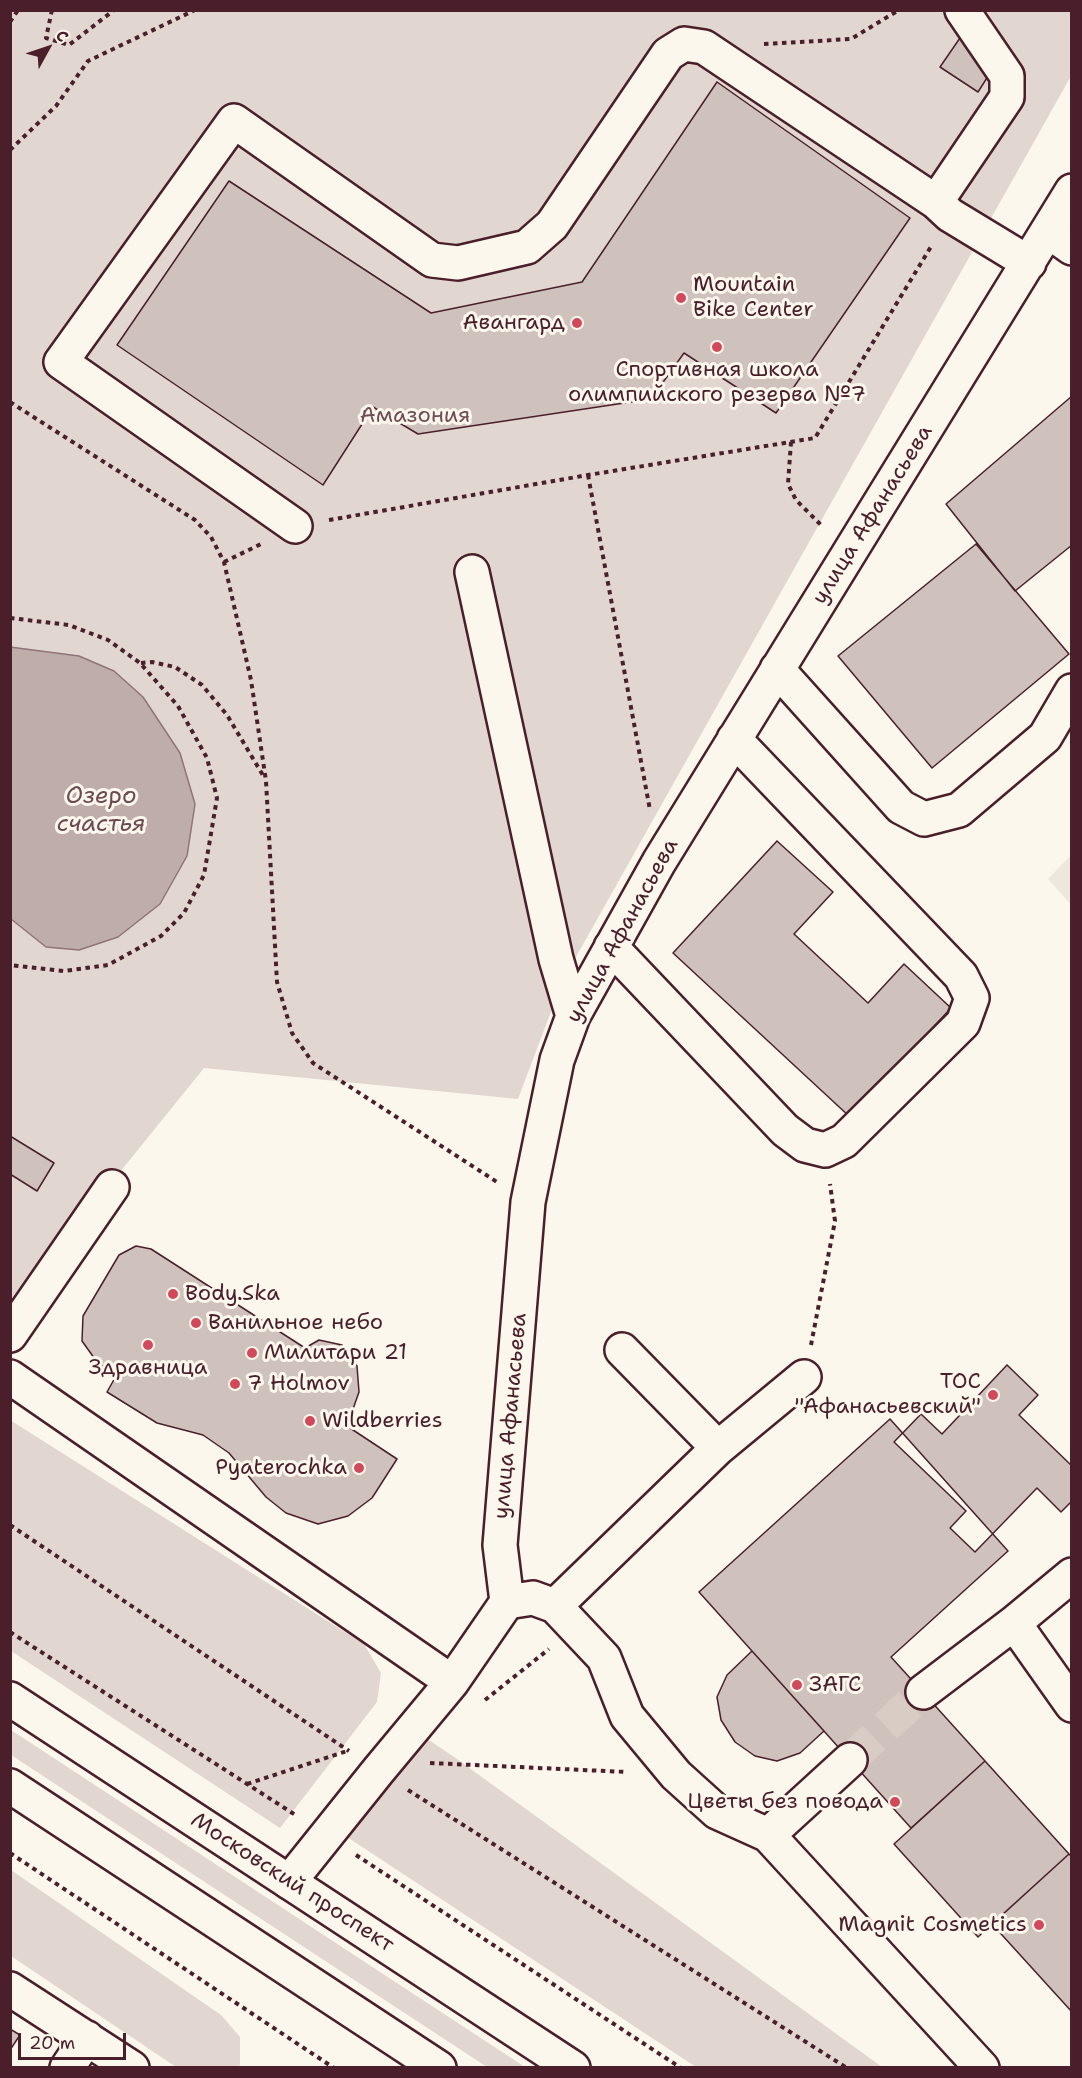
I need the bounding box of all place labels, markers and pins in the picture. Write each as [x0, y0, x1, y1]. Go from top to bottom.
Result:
place label: Mountain Bike Center [693, 272, 814, 324]
marker: Mountain Bike Center [674, 291, 688, 305]
place label: Авангард [463, 310, 565, 336]
marker: Авангард [570, 316, 584, 330]
marker: Спортивная школа олимпийского резерва №7 [710, 340, 724, 354]
place label: Спортивная школа олимпийского резерва №7 [568, 357, 866, 408]
place label: Body.Ska [185, 1281, 280, 1307]
marker: Body.Ska [166, 1287, 180, 1301]
place label: Ванильное небо [208, 1310, 383, 1336]
marker: Ванильное небо [189, 1316, 203, 1330]
marker: Здравница [141, 1338, 155, 1352]
place label: Милитари 21 [264, 1340, 407, 1366]
marker: Милитари 21 [245, 1346, 259, 1360]
place label: Здравница [89, 1355, 207, 1381]
place label: ТОС "Афанасьевский" [794, 1369, 981, 1420]
place label: 7 Holmov [247, 1371, 350, 1397]
marker: 7 Holmov [228, 1377, 242, 1391]
marker: ТОС "Афанасьевский" [986, 1388, 1000, 1402]
place label: Wildberries [322, 1408, 443, 1434]
marker: Wildberries [303, 1414, 317, 1428]
place label: Pyaterochka [215, 1455, 347, 1481]
marker: Pyaterochka [352, 1461, 366, 1475]
place label: ЗАГС [809, 1672, 862, 1698]
marker: ЗАГС [790, 1678, 804, 1692]
place label: Цветы без повода [687, 1789, 883, 1815]
marker: Цветы без повода [888, 1795, 902, 1809]
place label: Magnit Cosmetics [838, 1912, 1027, 1938]
marker: Magnit Cosmetics [1032, 1918, 1046, 1932]

